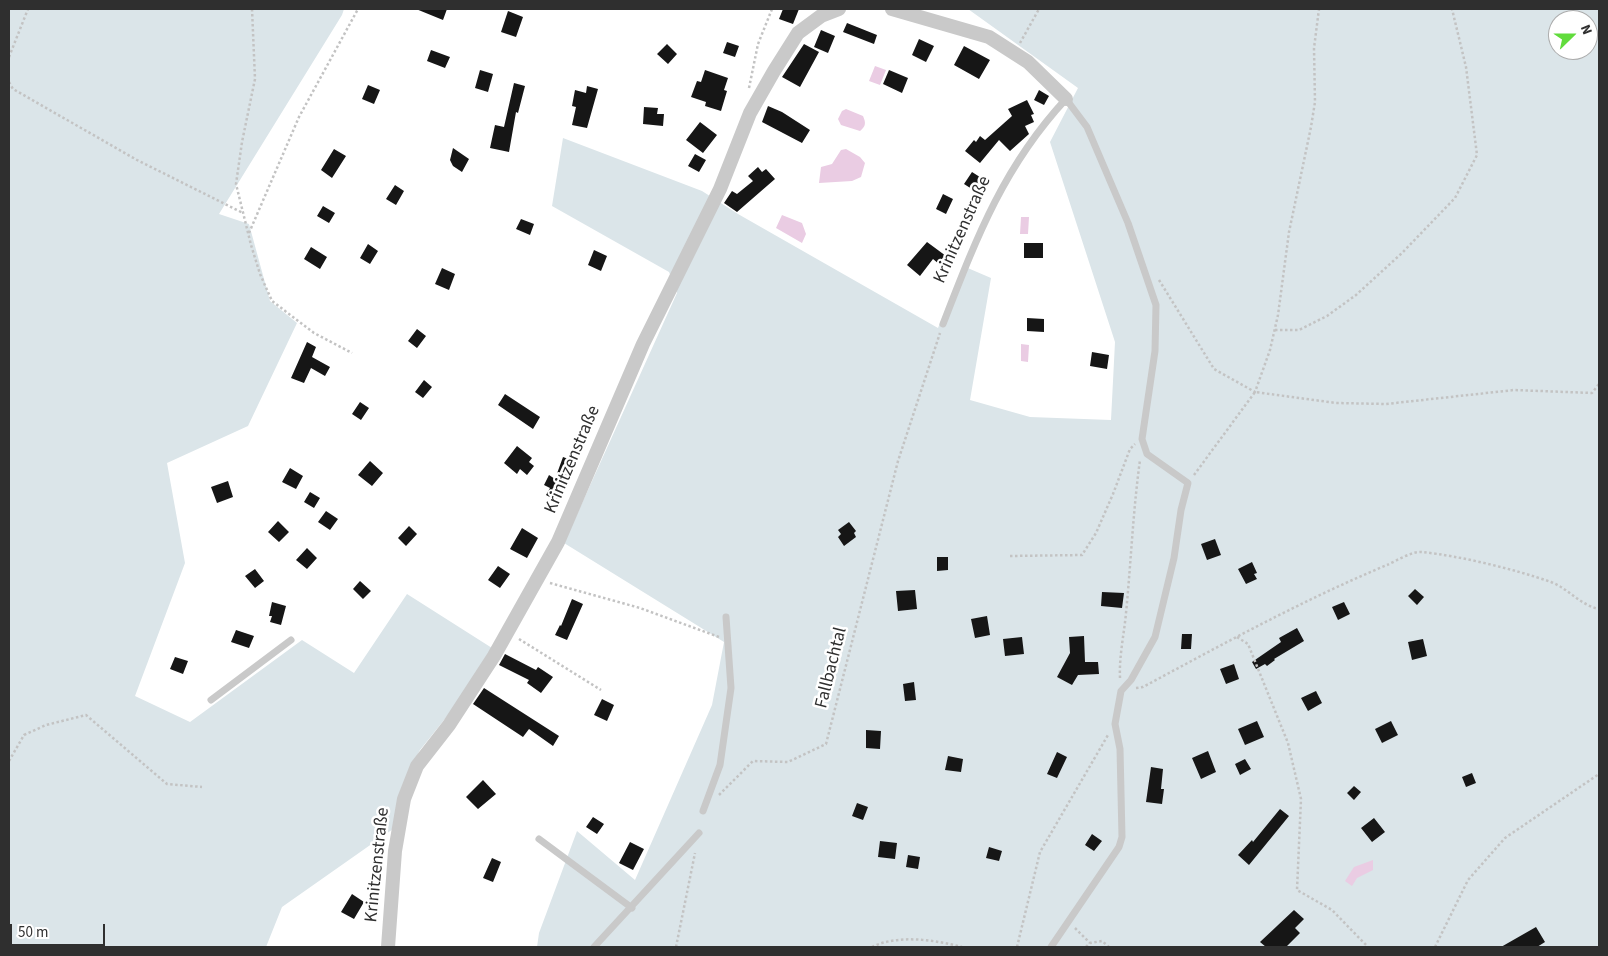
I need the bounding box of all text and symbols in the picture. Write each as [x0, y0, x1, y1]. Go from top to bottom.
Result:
north arrow [1548, 10, 1598, 60]
text: N [1575, 22, 1597, 38]
street label: Krinitzenstraße [930, 173, 996, 287]
street label: Krinitzenstraße [541, 403, 605, 517]
street label: Fallbachtal [812, 625, 852, 711]
street label: Krinitzenstraße [361, 807, 395, 923]
scale bar [12, 914, 108, 946]
text: 50 m [18, 922, 48, 943]

